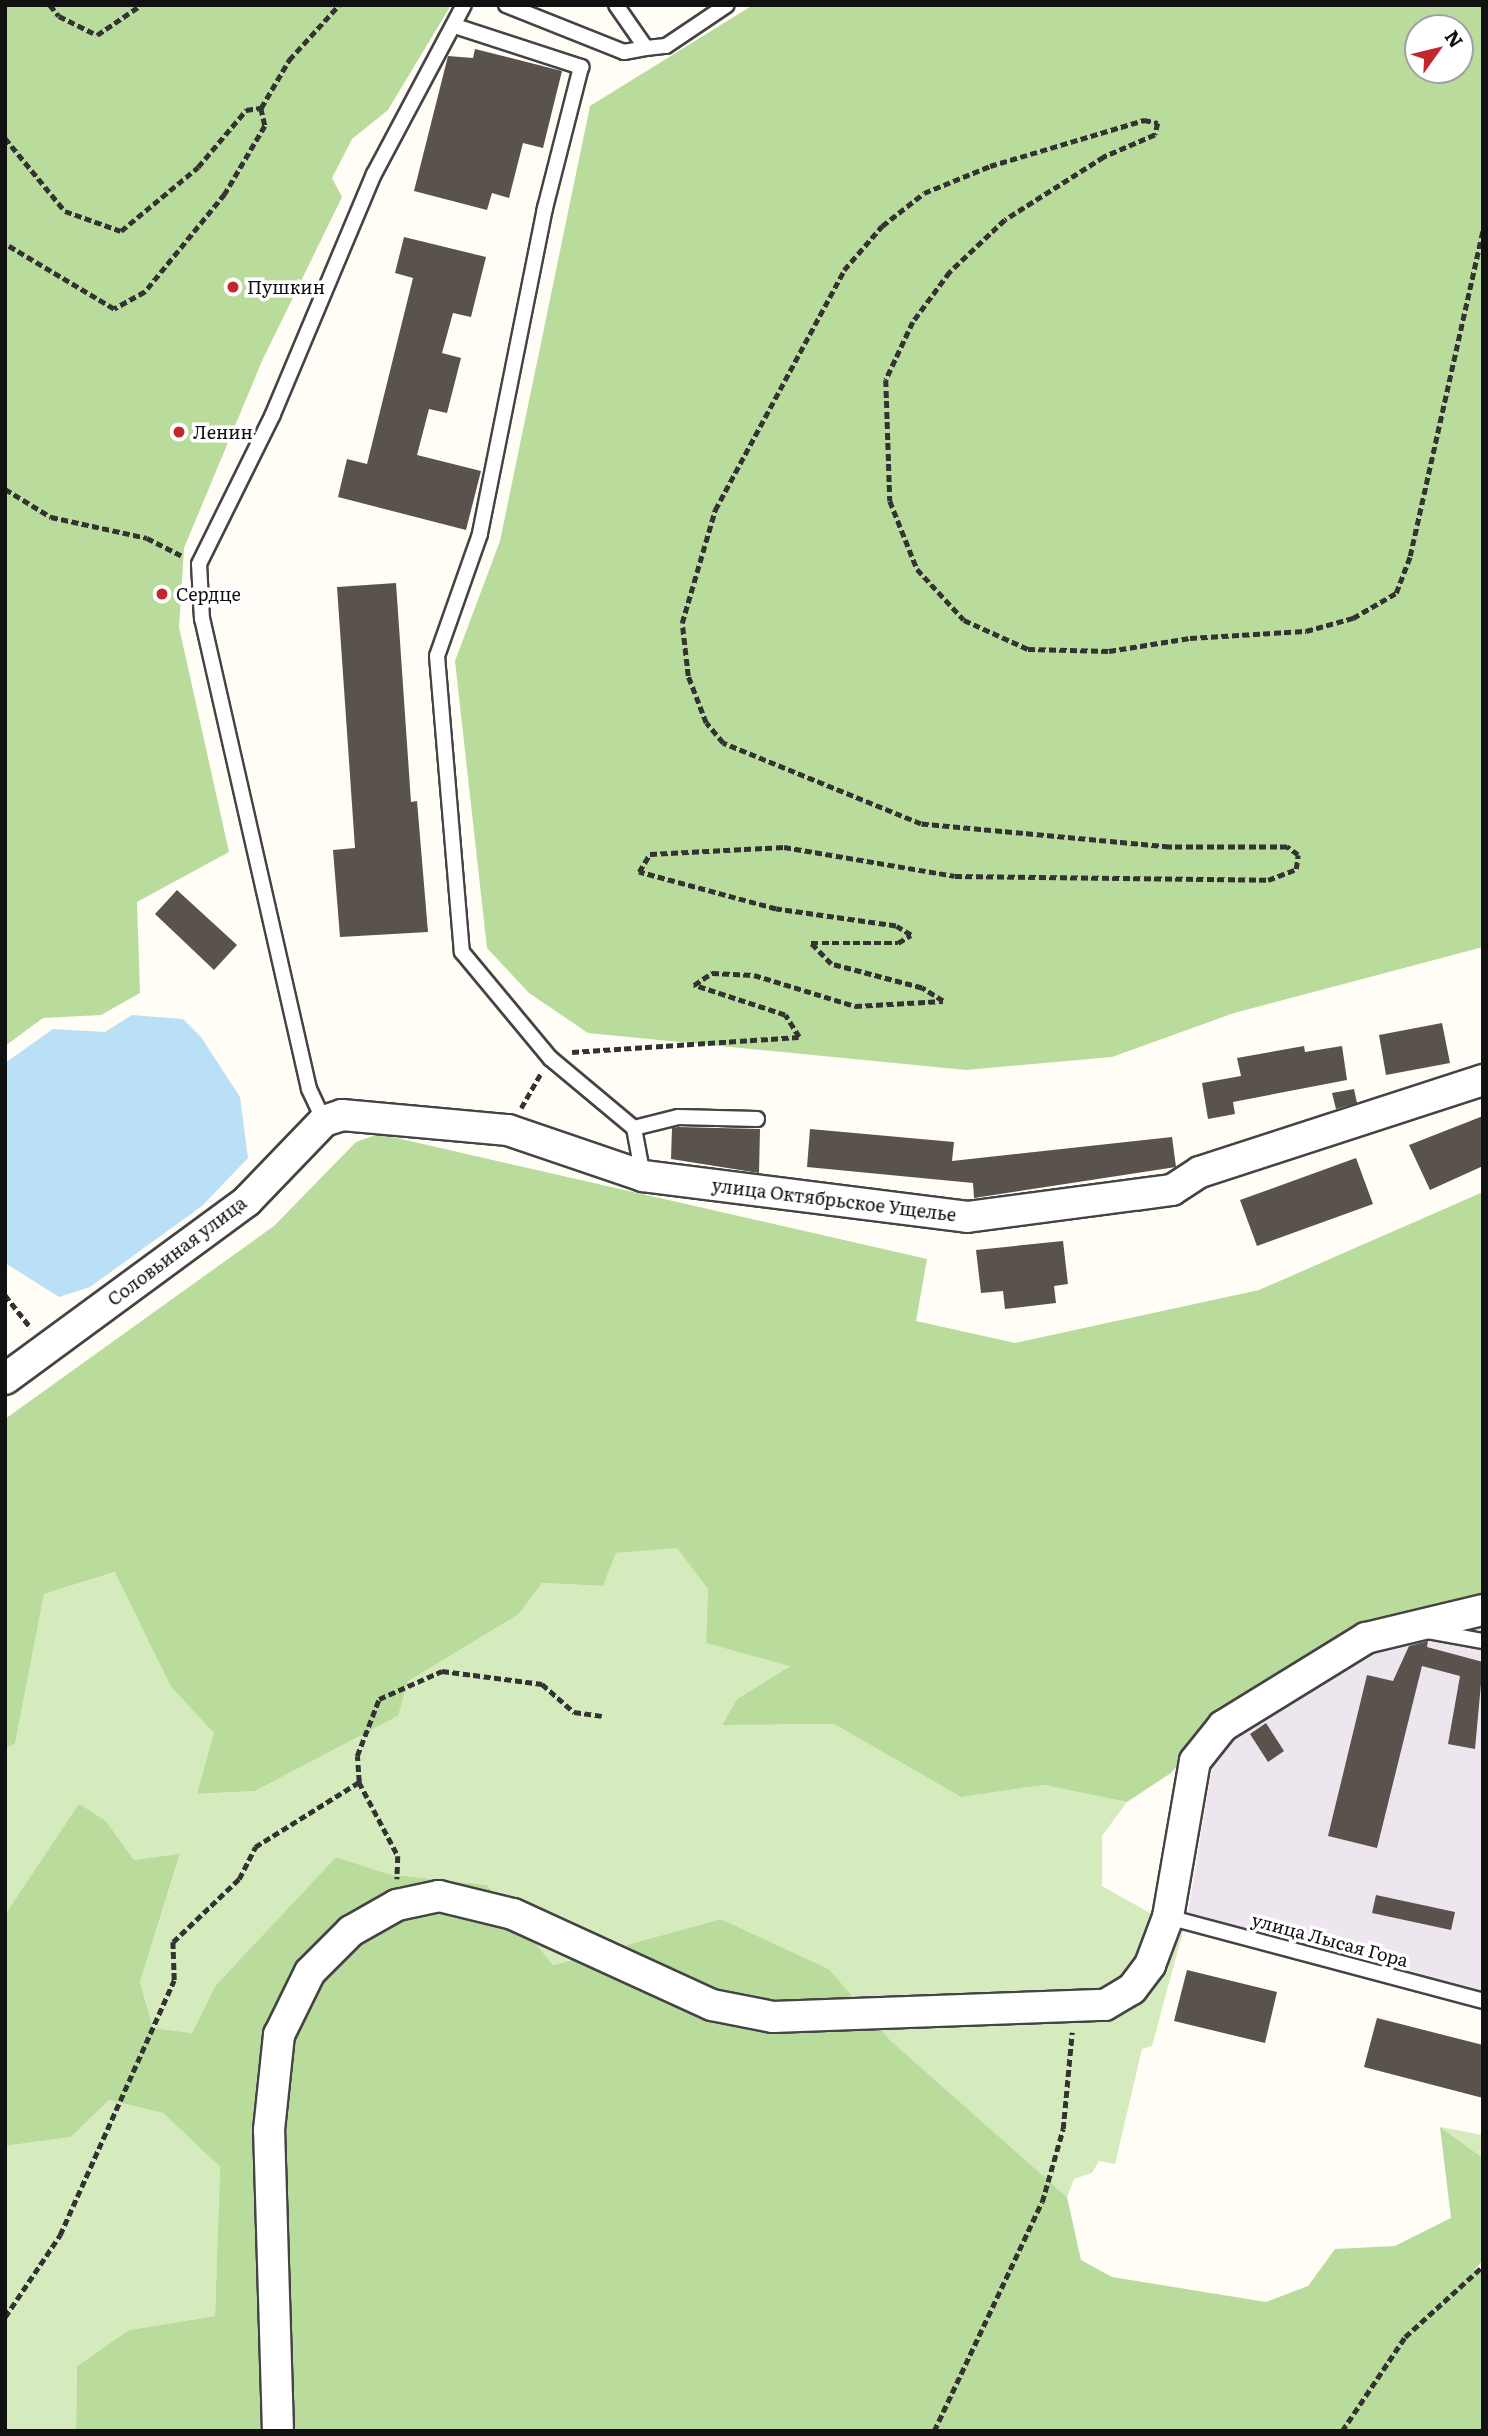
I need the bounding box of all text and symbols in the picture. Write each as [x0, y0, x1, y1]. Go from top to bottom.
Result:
north arrow [1404, 14, 1474, 84]
text: N [1439, 24, 1471, 53]
place label: Пушкин [247, 276, 325, 298]
marker: Пушкин [225, 279, 241, 295]
place label: Ленин [193, 421, 253, 443]
marker: Ленин [171, 424, 187, 440]
place label: Сердце [176, 583, 241, 605]
marker: Сердце [154, 586, 170, 602]
street label: улица Октябрьское Ущелье [711, 1174, 957, 1226]
street label: Соловьиная улица [103, 1192, 251, 1310]
street label: улица Лысая Гора [1249, 1909, 1411, 1971]

